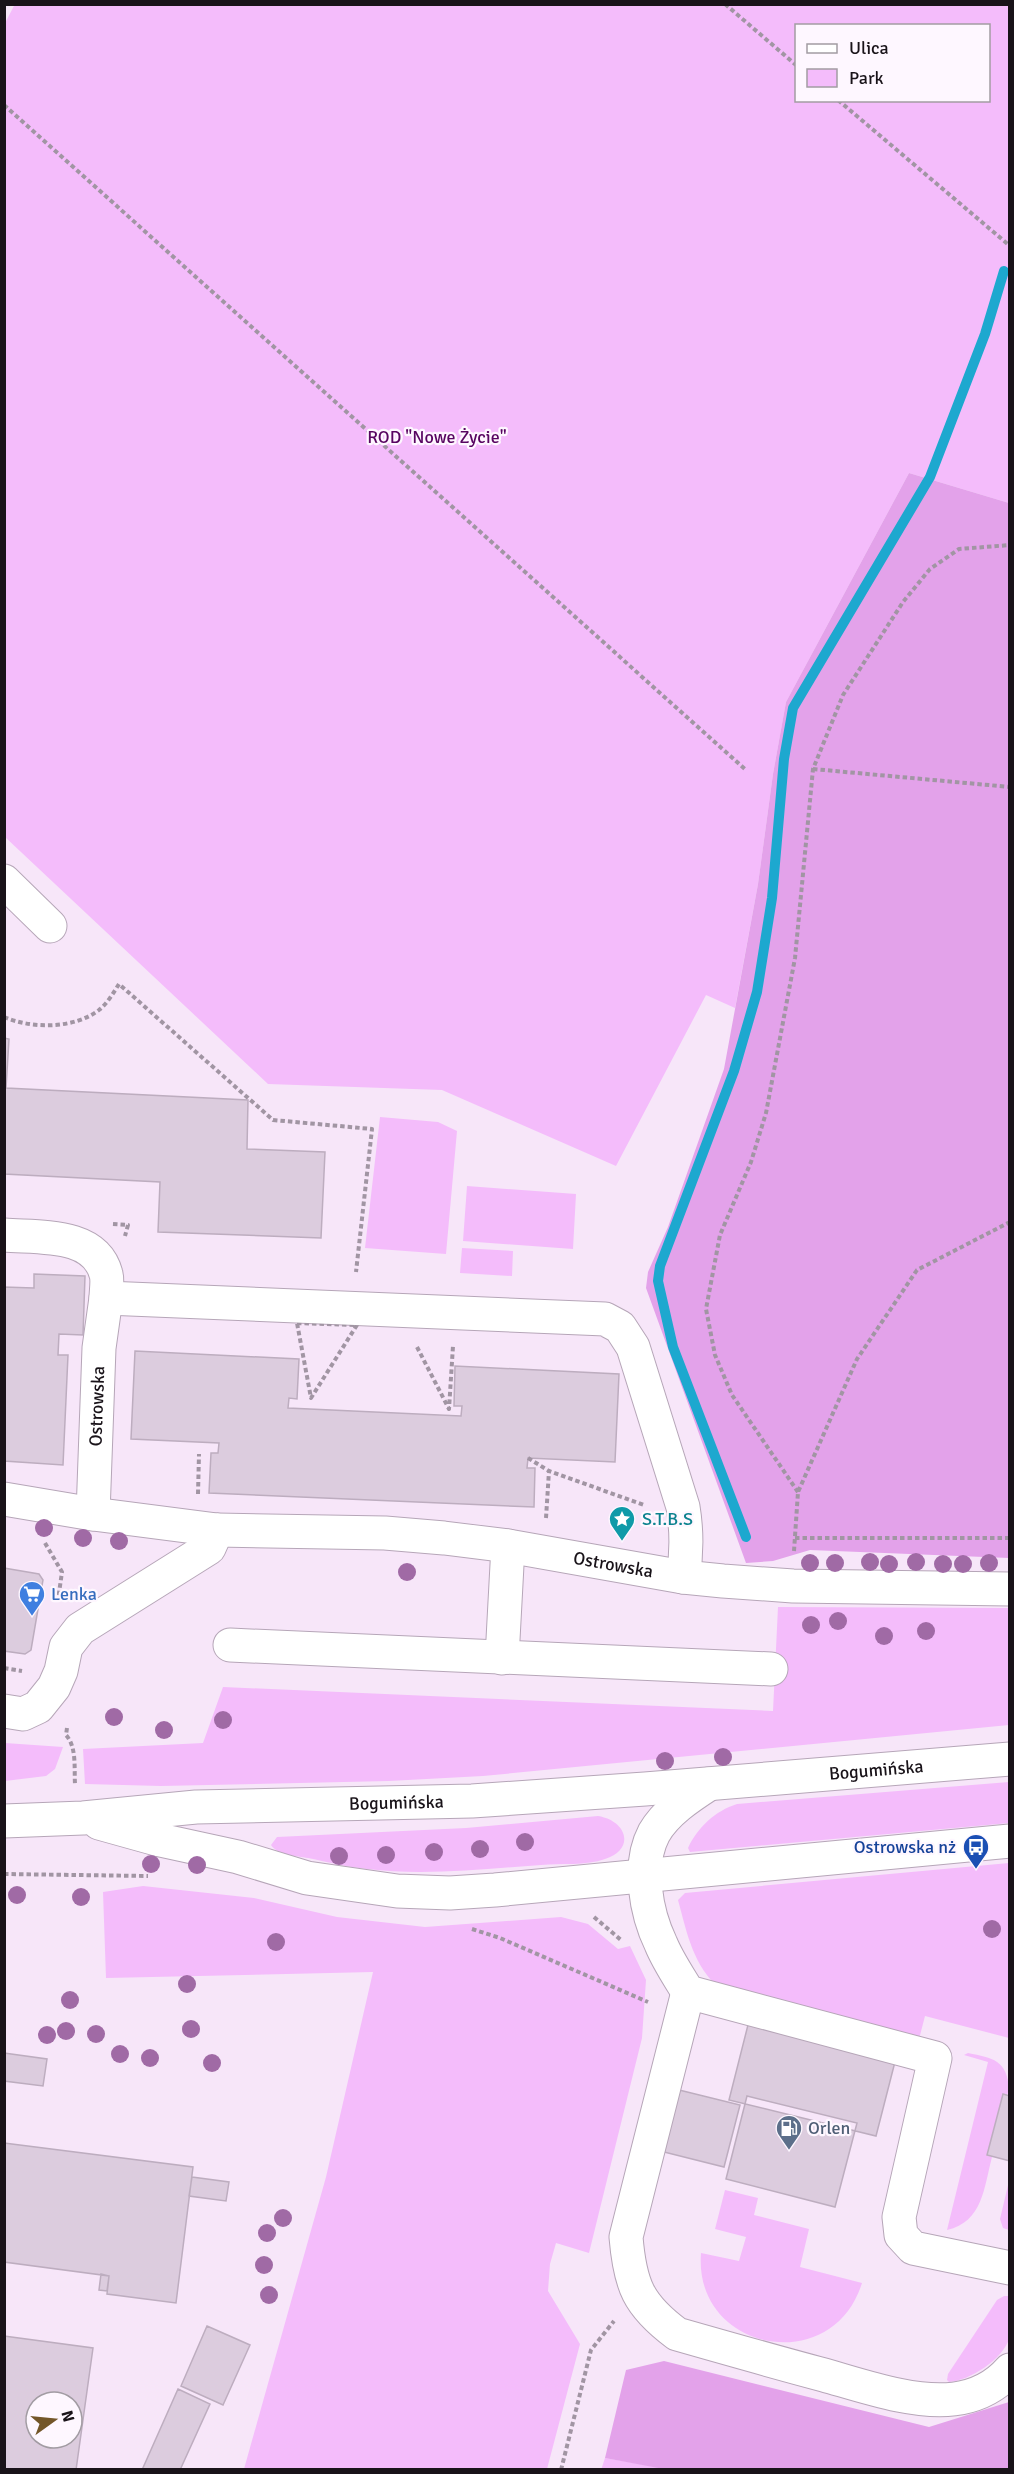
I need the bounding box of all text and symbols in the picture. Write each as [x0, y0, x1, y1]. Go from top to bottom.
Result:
legend [795, 24, 990, 102]
text: Ulica [849, 37, 889, 59]
text: Park [849, 67, 884, 89]
park label: ROD "Nowe Życie" [367, 426, 507, 448]
street label: Ostrowska [84, 1365, 109, 1447]
place icon: S.T.B.S [607, 1504, 637, 1542]
place label: S.T.B.S [642, 1508, 693, 1530]
street label: Ostrowska [572, 1547, 655, 1583]
supermarket icon: Lenka [17, 1579, 47, 1617]
place label: Lenka [51, 1583, 97, 1605]
street label: Bogumińska [828, 1755, 924, 1785]
street label: Bogumińska [349, 1791, 444, 1815]
bus stop icon: Ostrowska nż [961, 1832, 991, 1870]
place label: Ostrowska nż [854, 1836, 956, 1858]
fuel station icon: Orlen [774, 2113, 804, 2151]
place label: Orlen [808, 2117, 850, 2139]
north arrow [24, 2390, 84, 2450]
text: N [56, 2408, 79, 2424]

